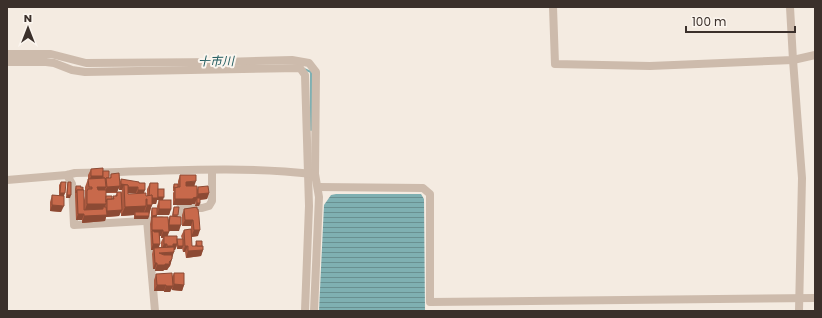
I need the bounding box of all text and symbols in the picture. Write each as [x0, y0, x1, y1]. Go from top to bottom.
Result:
north arrow [8, 8, 48, 48]
scale bar [686, 8, 795, 34]
text: N [24, 10, 32, 26]
text: 100 m [692, 13, 726, 30]
water label: 十市川 [198, 52, 236, 70]

